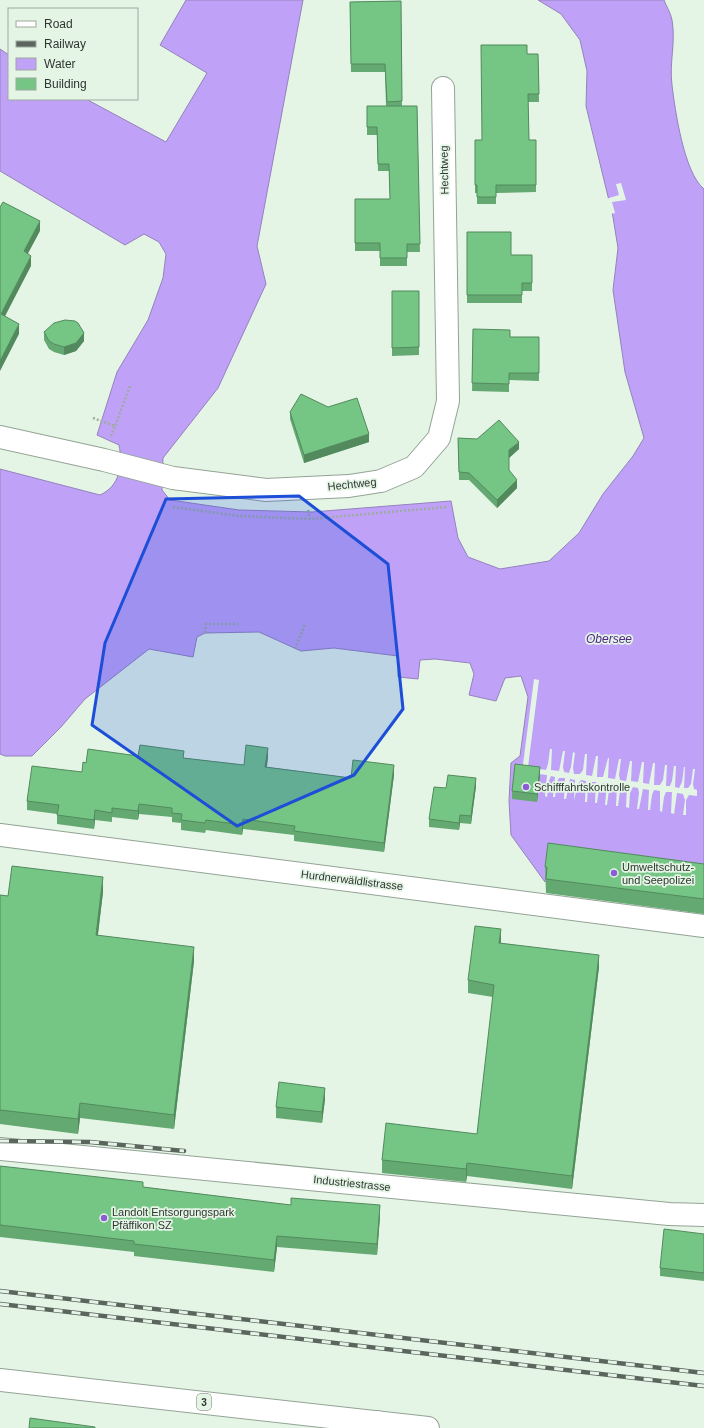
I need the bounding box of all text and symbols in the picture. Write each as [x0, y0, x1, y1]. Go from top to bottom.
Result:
legend [8, 8, 138, 100]
text: Road [44, 17, 73, 31]
text: Railway [44, 37, 86, 51]
text: Water [44, 57, 76, 71]
text: Building [44, 77, 87, 91]
street label: Hechtweg [438, 145, 450, 195]
street label: Hechtweg [327, 475, 377, 493]
water label: Obersee [586, 632, 632, 646]
place label: Schifffahrtskontrolle [534, 781, 630, 793]
marker: Schifffahrtskontrolle [521, 782, 531, 792]
place label: Umweltschutz- und Seepolizei [622, 861, 694, 886]
street label: Hurdnerwäldlistrasse [300, 868, 404, 892]
marker: Umweltschutz- und Seepolizei [609, 868, 619, 878]
street label: Industriestrasse [313, 1173, 391, 1193]
place label: Landolt Entsorgungspark Pfäffikon SZ [112, 1206, 235, 1231]
marker: Landolt Entsorgungspark Pfäffikon SZ [99, 1213, 109, 1223]
road number: 3 [197, 1394, 211, 1410]

